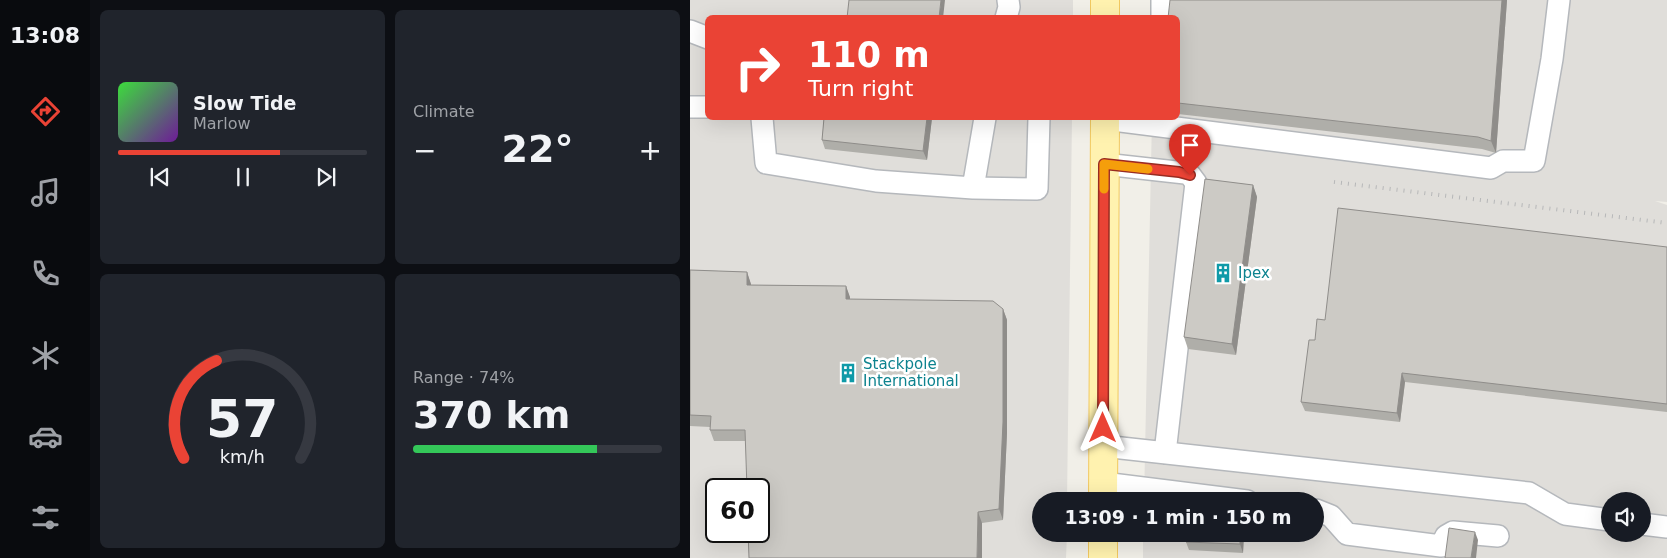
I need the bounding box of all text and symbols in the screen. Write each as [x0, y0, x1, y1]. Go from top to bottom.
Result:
text: 13:08 [10, 23, 80, 48]
icon: right [725, 35, 790, 100]
text: 110 m [808, 35, 930, 75]
text: Turn right [808, 76, 913, 101]
text: Slow Tide [193, 92, 296, 114]
icon: directions [28, 94, 63, 129]
text: Climate [413, 102, 475, 121]
text: Marlow [193, 114, 251, 133]
pin [1169, 124, 1211, 175]
text: 22° [502, 127, 573, 171]
icon: arrive [1176, 131, 1204, 159]
text: − [413, 134, 436, 167]
text: + [639, 134, 662, 167]
icon: previous [146, 163, 174, 191]
icon: pause [229, 163, 257, 191]
icon: next [312, 163, 340, 191]
icon: music [28, 175, 63, 210]
icon: phone [28, 256, 63, 291]
building icon: Ipex [1212, 262, 1234, 284]
place label: Ipex [1238, 264, 1270, 282]
icon: climate [28, 338, 63, 373]
place label: Stackpole International [863, 355, 959, 390]
building icon: Stackpole International [837, 362, 859, 384]
text: Range · 74% [413, 368, 515, 387]
text: 57 [206, 389, 279, 449]
text: 370 km [413, 393, 570, 437]
position arrow [1076, 401, 1128, 453]
icon: car [28, 419, 63, 454]
text: km/h [220, 446, 265, 467]
speed limit sign: 60 [705, 478, 770, 543]
map controls [1601, 492, 1651, 542]
button: sound [1601, 492, 1651, 542]
icon: filters [28, 500, 63, 535]
text: 13:09 · 1 min · 150 m [1064, 506, 1292, 528]

